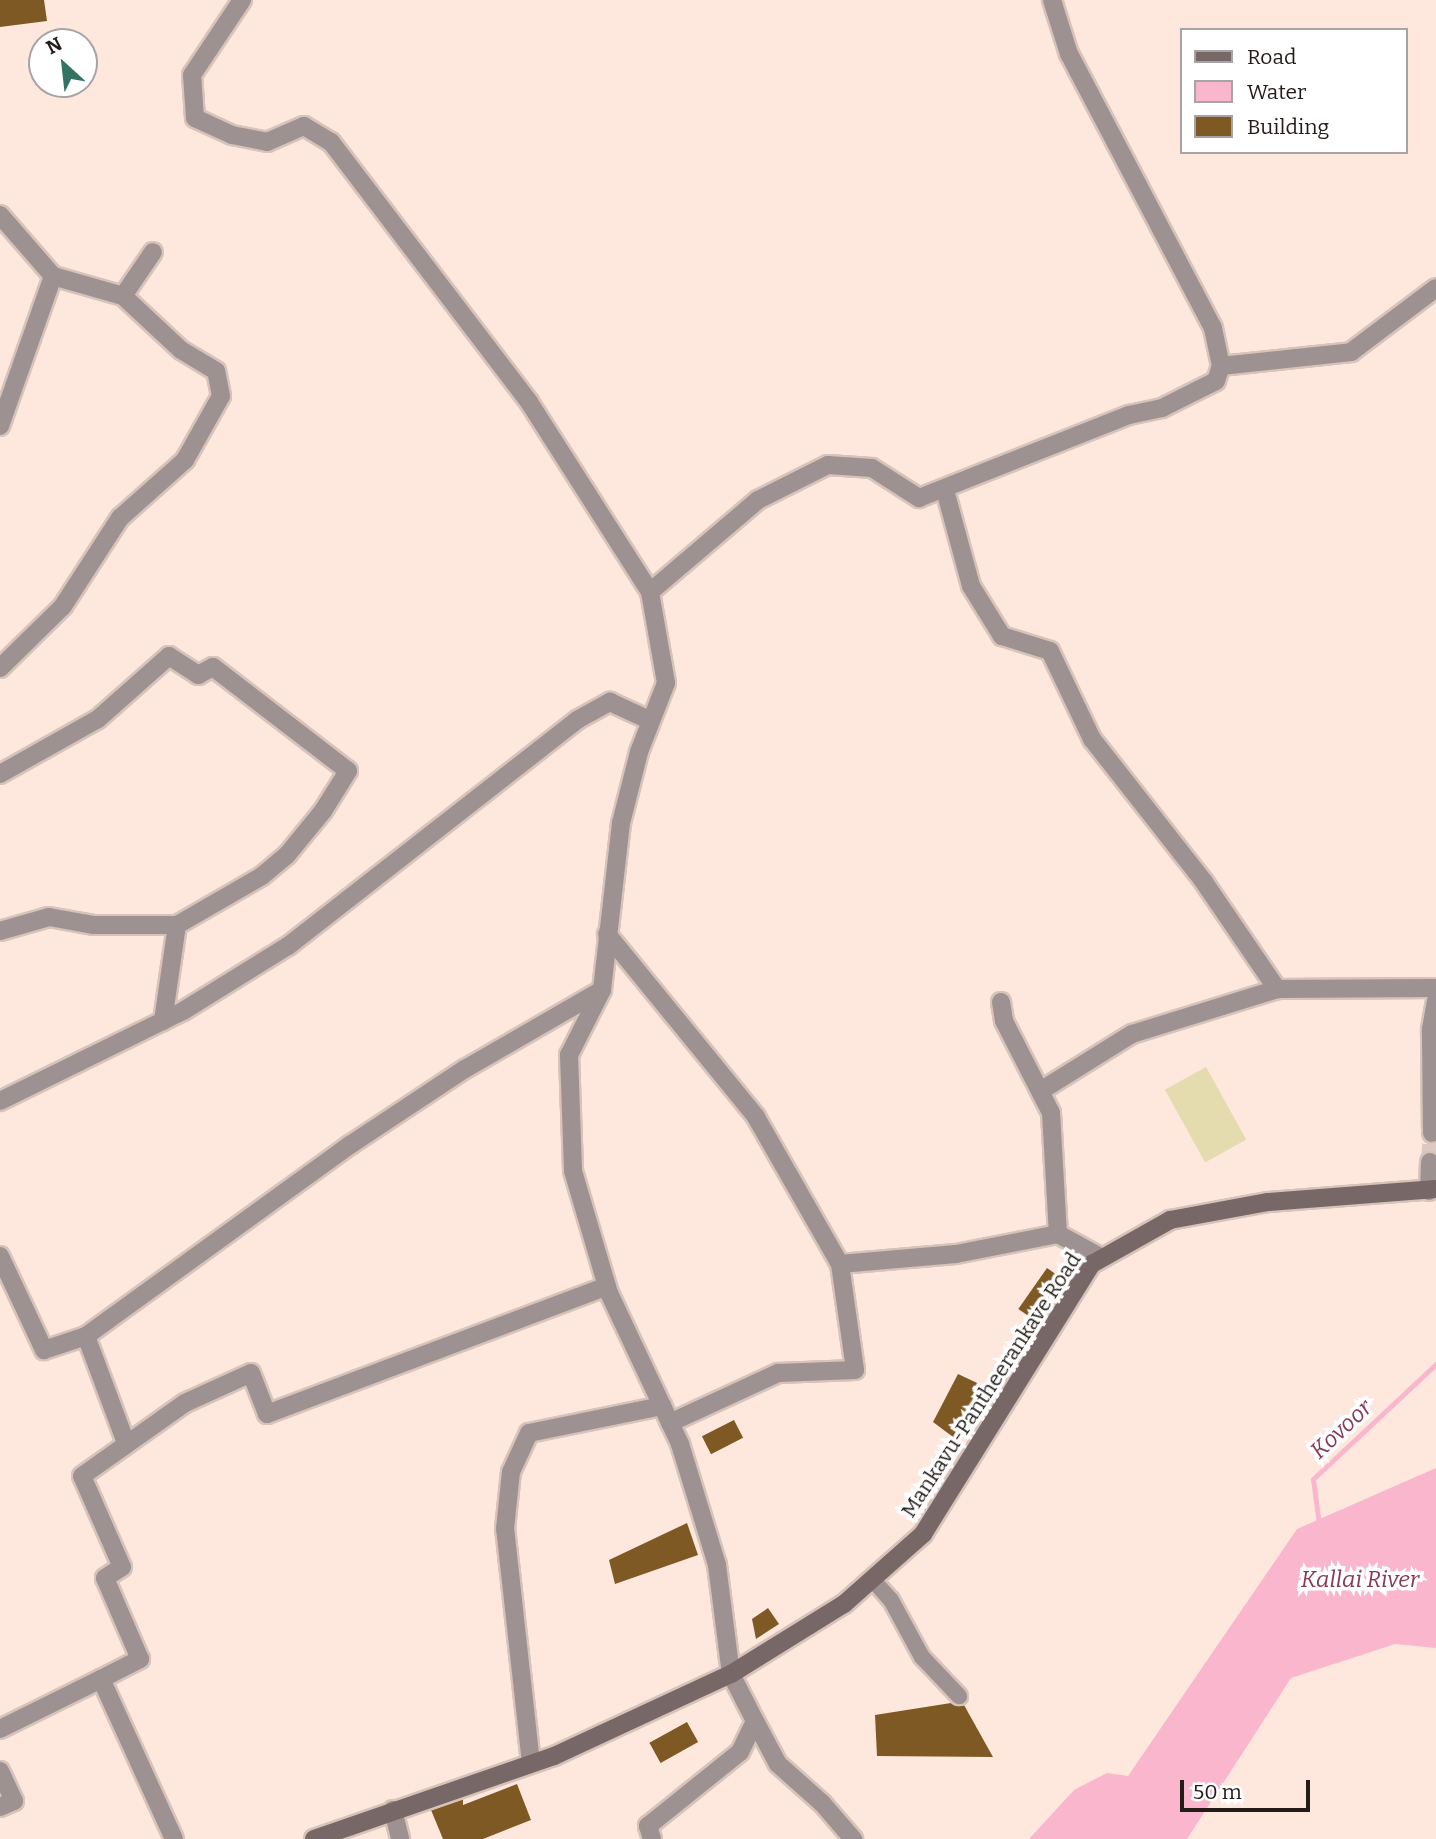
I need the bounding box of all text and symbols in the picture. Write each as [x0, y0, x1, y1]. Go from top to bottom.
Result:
north arrow [28, 28, 98, 98]
legend [1180, 28, 1408, 154]
text: N [42, 32, 66, 59]
text: Road [1247, 44, 1296, 70]
text: Water [1247, 79, 1306, 105]
text: Building [1247, 114, 1329, 140]
street label: Mankavu-Pantheerankave Road [896, 1248, 1086, 1522]
water label: Kovoor [1305, 1394, 1377, 1464]
water label: Kallai River [1301, 1565, 1419, 1593]
scale bar [1184, 1766, 1314, 1810]
text: 50 m [1193, 1779, 1242, 1805]

